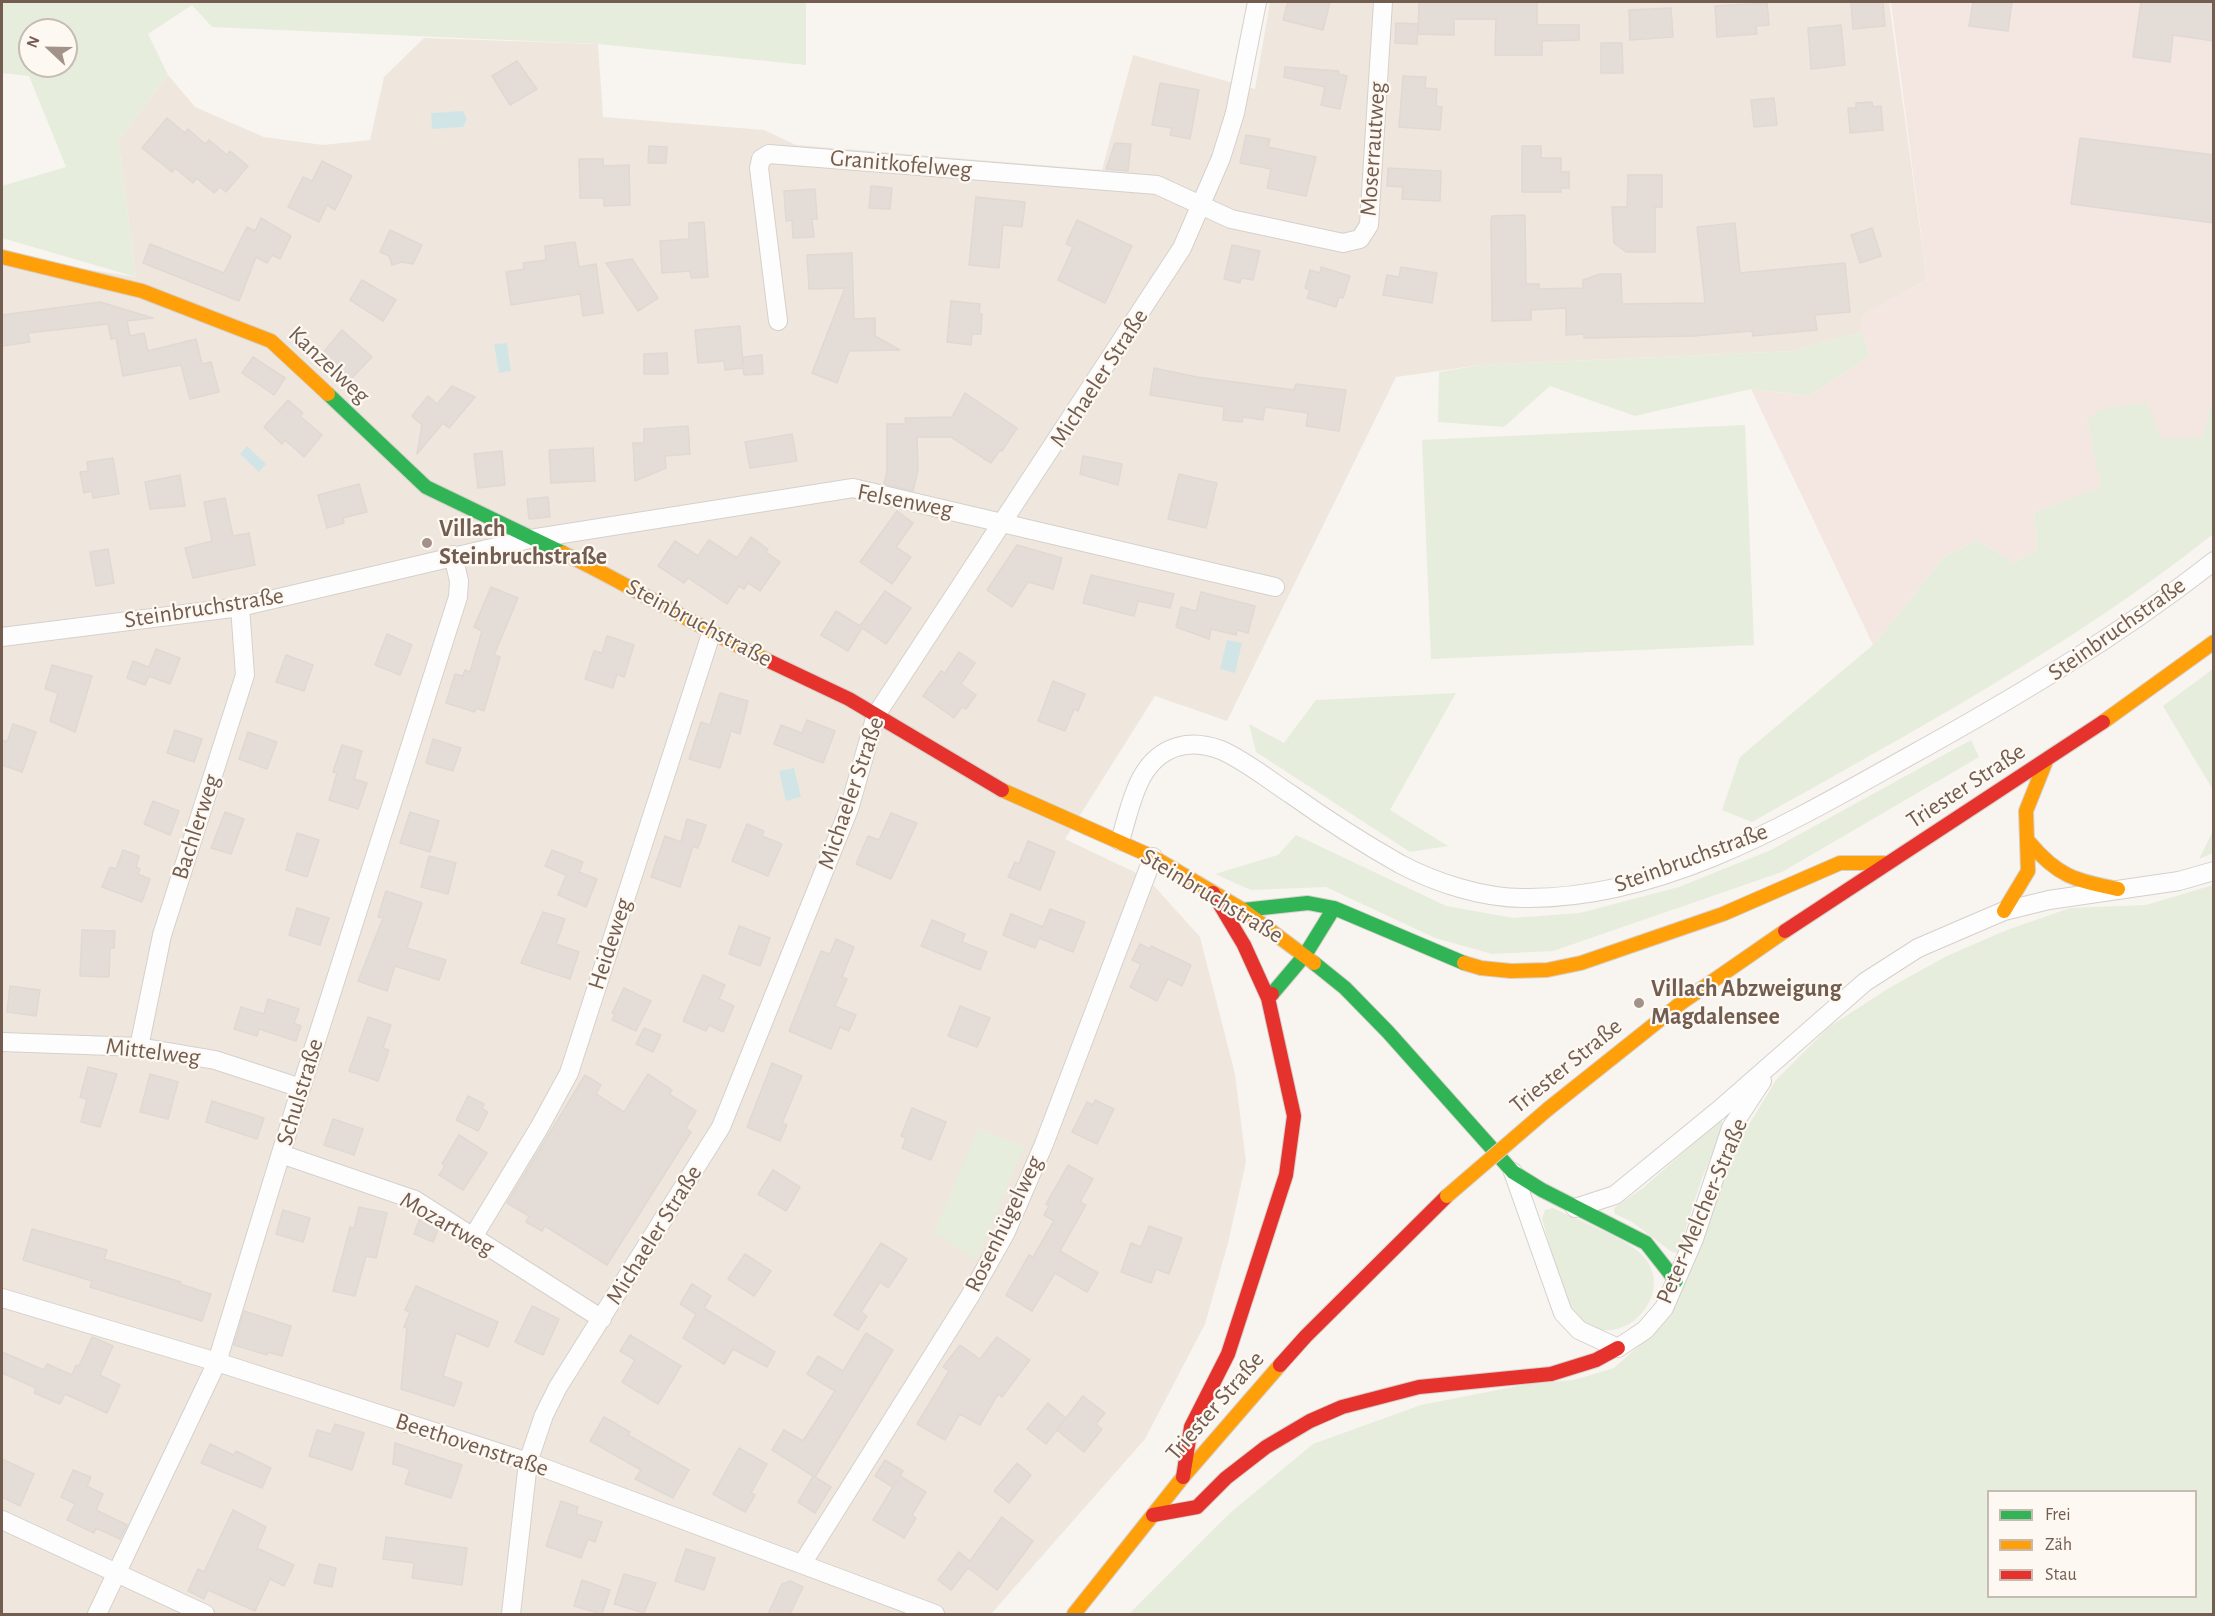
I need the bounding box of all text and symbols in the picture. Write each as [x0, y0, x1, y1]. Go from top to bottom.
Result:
north arrow [18, 18, 78, 78]
text: N [24, 34, 43, 50]
street label: Moserrautweg [1354, 81, 1392, 217]
street label: Granitkofelweg [829, 143, 973, 185]
street label: Michaeler Straße [1044, 303, 1154, 453]
street label: Kanzelweg [282, 320, 376, 410]
street label: Felsenweg [855, 478, 955, 524]
place label: Villach Steinbruchstraße [439, 515, 607, 571]
marker: Villach Steinbruchstraße [420, 536, 434, 550]
street label: Steinbruchstraße [2043, 571, 2191, 687]
street label: Steinbruchstraße [621, 572, 777, 674]
street label: Steinbruchstraße [122, 581, 286, 635]
street label: Michaeler Straße [811, 713, 891, 873]
street label: Triester Straße [1901, 737, 2031, 835]
street label: Bachlerweg [165, 771, 227, 883]
street label: Steinbruchstraße [1610, 817, 1772, 899]
street label: Steinbruchstraße [1136, 842, 1288, 950]
street label: Heideweg [582, 895, 638, 993]
place label: Villach Abzweigung Magdalensee [1651, 975, 1841, 1031]
marker: Villach Abzweigung Magdalensee [1632, 996, 1646, 1010]
street label: Triester Straße [1504, 1012, 1628, 1120]
street label: Mittelweg [104, 1032, 202, 1072]
street label: Schulstraße [270, 1035, 330, 1149]
street label: Peter-Melcher-Straße [1650, 1114, 1754, 1308]
street label: Rosenhügelweg [959, 1151, 1049, 1297]
street label: Michaeler Straße [600, 1160, 708, 1310]
street label: Mozartweg [395, 1185, 499, 1263]
street label: Triester Straße [1160, 1345, 1270, 1467]
street label: Beethovenstraße [392, 1407, 552, 1483]
legend [1987, 1490, 2197, 1598]
text: Frei [2045, 1506, 2071, 1524]
text: Zäh [2045, 1536, 2072, 1554]
text: Stau [2045, 1566, 2077, 1584]

